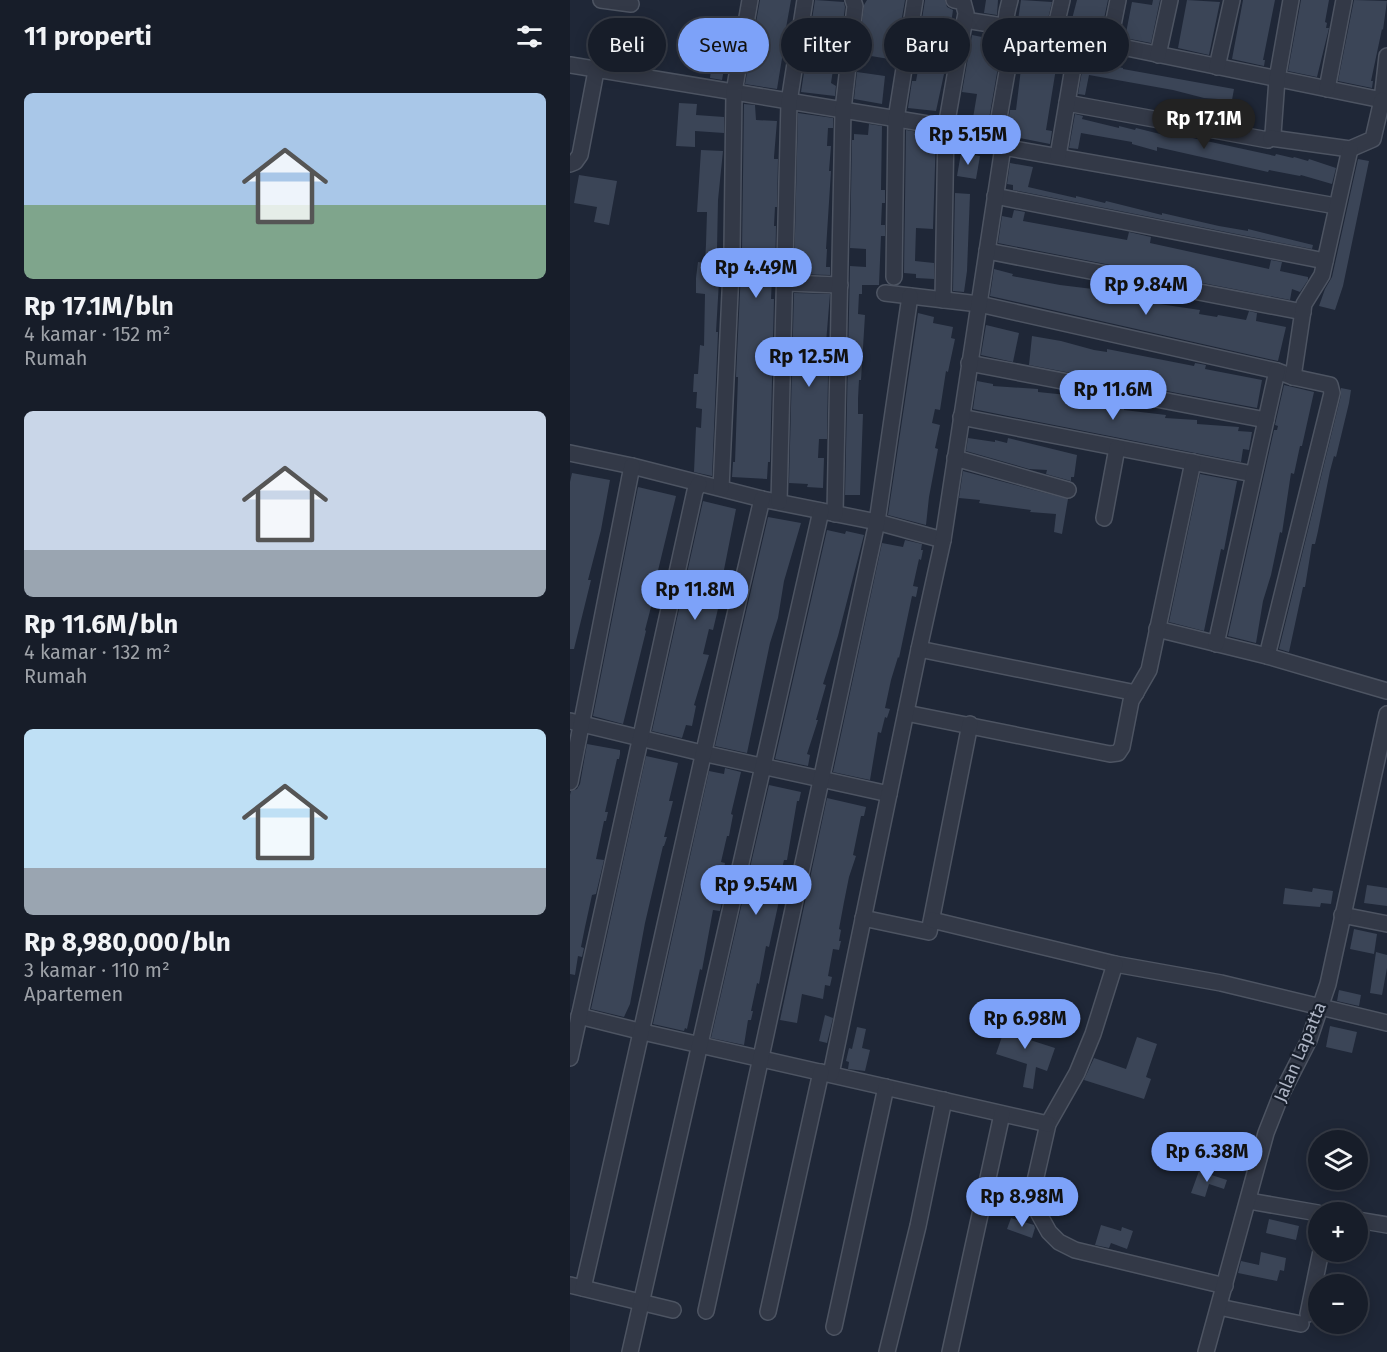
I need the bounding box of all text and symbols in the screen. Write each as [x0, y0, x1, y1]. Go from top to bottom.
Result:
chip: Beli [588, 18, 666, 72]
chip: Sewa [678, 18, 769, 72]
chip: Filter [781, 18, 872, 72]
chip: Baru [884, 18, 970, 72]
chip: Apartemen [982, 18, 1129, 72]
icon: filters [513, 20, 546, 53]
text: 11 properti [24, 21, 152, 52]
pin: Rp 17.1M [1142, 99, 1266, 150]
text: Rp 17.1M [1166, 106, 1242, 130]
pin: Rp 5.15M [906, 115, 1030, 166]
text: Rp 5.15M [929, 122, 1007, 146]
icon: home [231, 132, 339, 240]
pin: Rp 4.49M [694, 248, 818, 299]
text: Rp 4.49M [715, 255, 797, 279]
pin: Rp 9.84M [1084, 265, 1208, 316]
text: Rp 9.84M [1104, 272, 1188, 296]
text: Rp 17.1M/bln [24, 291, 174, 322]
text: 4 kamar · 152 m² [24, 322, 171, 346]
pin: Rp 12.5M [747, 337, 871, 388]
text: Rp 12.5M [769, 344, 849, 368]
text: Rumah [24, 346, 87, 370]
pin: Rp 11.6M [1051, 370, 1175, 421]
text: Rp 11.6M [1074, 377, 1152, 401]
icon: home [231, 450, 339, 558]
pin: Rp 11.8M [633, 570, 757, 621]
text: Rp 11.8M [655, 577, 735, 601]
text: Rp 11.6M/bln [24, 609, 178, 640]
text: 4 kamar · 132 m² [24, 640, 171, 664]
text: Rumah [24, 664, 87, 688]
icon: home [231, 768, 339, 876]
pin: Rp 9.54M [694, 865, 818, 916]
text: Rp 9.54M [715, 872, 797, 896]
text: Rp 8,980,000/bln [24, 927, 231, 958]
text: 3 kamar · 110 m² [24, 958, 170, 982]
text: Apartemen [24, 982, 123, 1006]
street label: Jalan Lapatta [1269, 998, 1331, 1106]
pin: Rp 6.98M [963, 999, 1087, 1050]
text: Rp 6.98M [983, 1006, 1067, 1030]
map controls [1308, 1130, 1368, 1334]
button: layers [1308, 1130, 1368, 1190]
pin: Rp 6.38M [1145, 1132, 1269, 1183]
text: Rp 6.38M [1165, 1139, 1249, 1163]
pin: Rp 8.98M [960, 1177, 1084, 1228]
text: Rp 8.98M [980, 1184, 1064, 1208]
button: + [1308, 1202, 1368, 1262]
button: − [1308, 1274, 1368, 1334]

